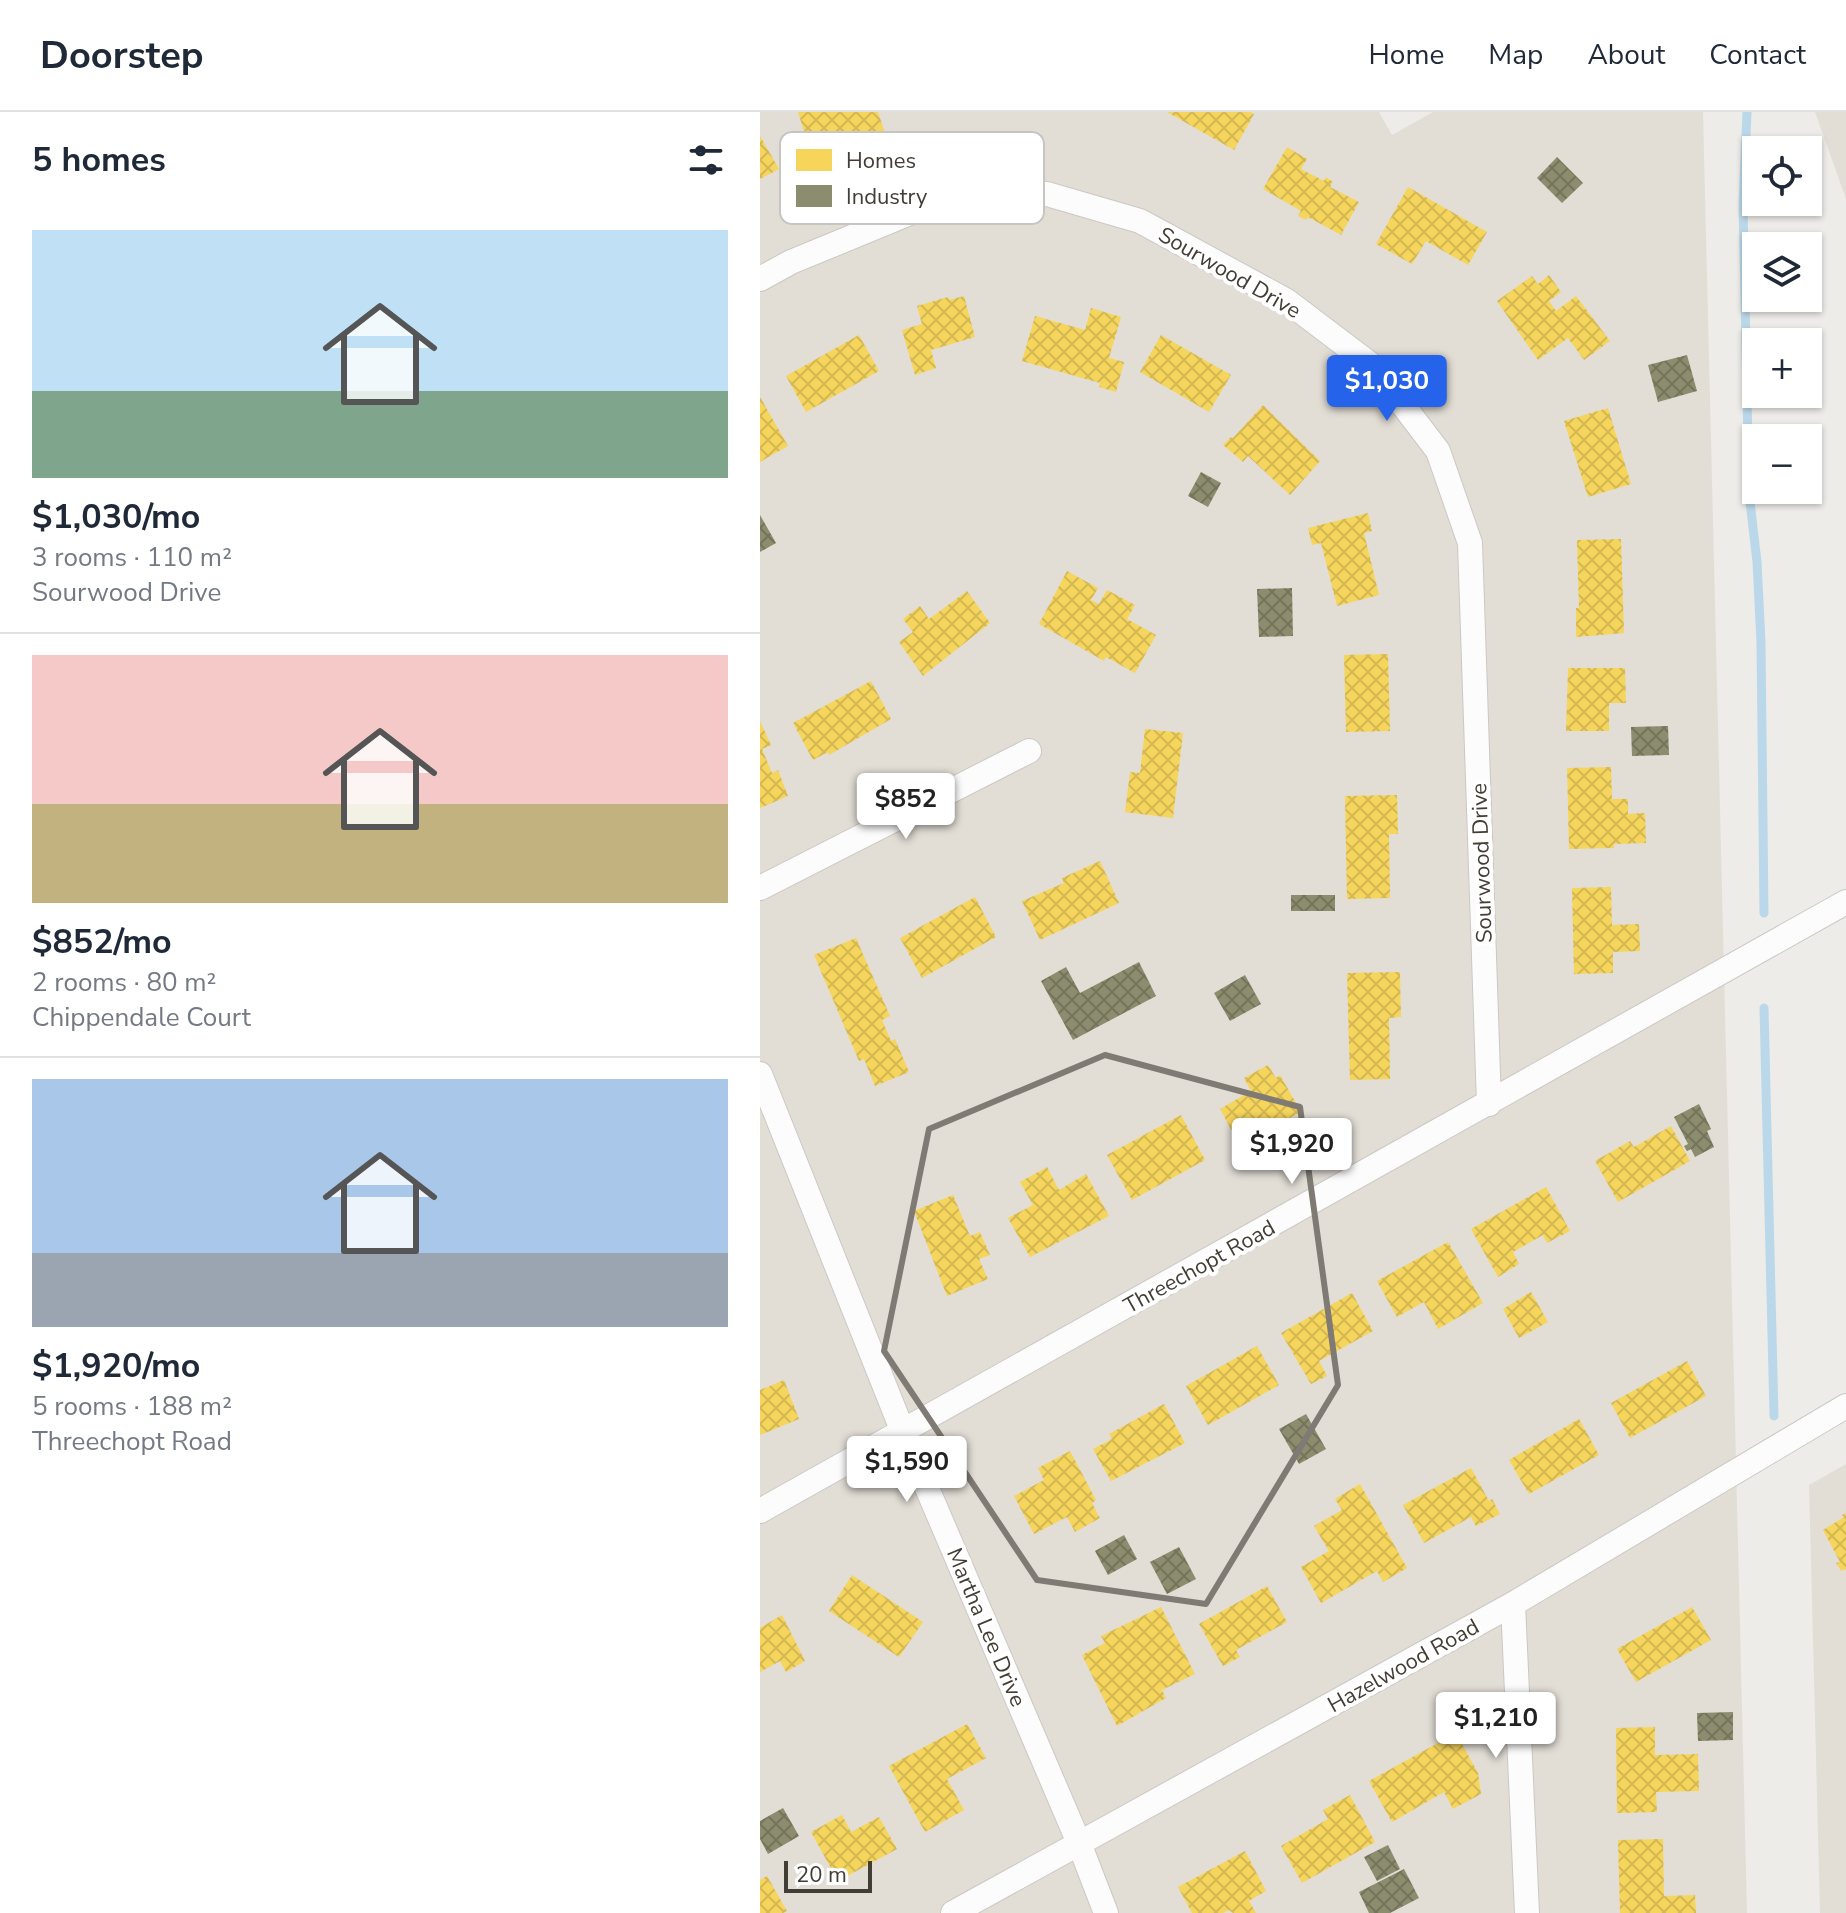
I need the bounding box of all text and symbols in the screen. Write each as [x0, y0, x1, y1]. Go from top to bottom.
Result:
text: Doorstep [40, 30, 204, 81]
text: Home [1369, 36, 1444, 74]
text: Map [1488, 36, 1543, 74]
text: About [1587, 36, 1665, 74]
text: Contact [1709, 36, 1806, 74]
legend [780, 132, 1044, 224]
map controls [1742, 136, 1822, 504]
button: locate [1742, 136, 1822, 216]
text: 5 homes [32, 137, 166, 183]
icon: filters [684, 138, 728, 182]
text: Homes [846, 146, 916, 176]
text: Industry [846, 182, 928, 212]
street label: Sourwood Drive [1153, 220, 1306, 326]
button: layers [1742, 232, 1822, 312]
icon: home [308, 282, 452, 426]
button: + [1742, 328, 1822, 408]
pin: $1,030 [1322, 355, 1452, 423]
text: $1,030 [1345, 363, 1429, 398]
button: − [1742, 424, 1822, 504]
text: $1,030/mo [32, 494, 200, 540]
text: 3 rooms · 110 m² [32, 540, 232, 575]
text: Sourwood Drive [32, 575, 221, 610]
icon: home [308, 707, 452, 851]
pin: $852 [859, 773, 953, 841]
text: $852 [875, 781, 937, 816]
street label: Sourwood Drive [1464, 782, 1500, 943]
text: $852/mo [32, 919, 172, 965]
text: 2 rooms · 80 m² [32, 965, 216, 1000]
text: Chippendale Court [32, 1000, 251, 1035]
pin: $1,920 [1227, 1118, 1357, 1186]
text: $1,920 [1250, 1126, 1334, 1161]
icon: home [308, 1131, 452, 1275]
street label: Threechopt Road [1118, 1213, 1281, 1321]
text: $1,920/mo [32, 1343, 200, 1389]
text: 5 rooms · 188 m² [32, 1389, 232, 1424]
text: Threechopt Road [32, 1424, 232, 1459]
pin: $1,590 [842, 1436, 972, 1504]
text: $1,590 [865, 1444, 949, 1479]
street label: Martha Lee Drive [939, 1544, 1033, 1711]
street label: Hazelwood Road [1322, 1612, 1485, 1720]
pin: $1,210 [1431, 1692, 1561, 1760]
text: $1,210 [1454, 1700, 1538, 1735]
scale bar [784, 1857, 872, 1893]
text: 20 m [796, 1860, 847, 1890]

